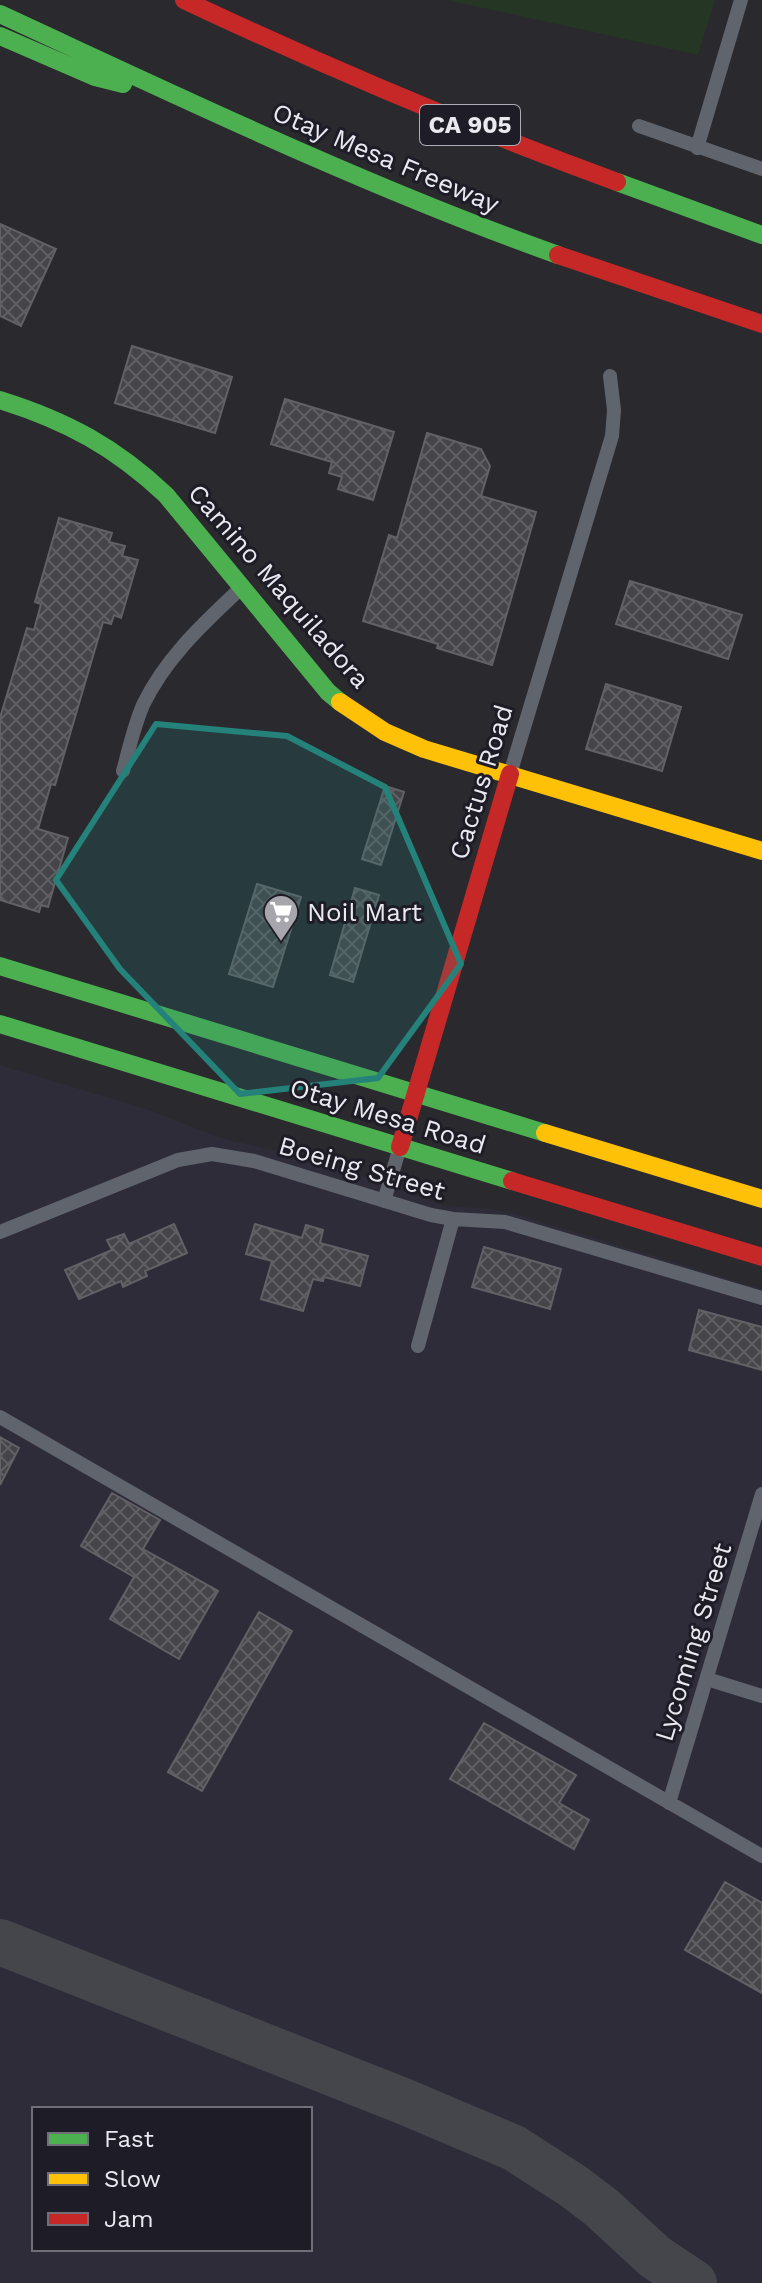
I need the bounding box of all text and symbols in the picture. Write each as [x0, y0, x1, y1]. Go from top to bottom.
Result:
street label: Otay Mesa Freeway [268, 97, 504, 220]
road number: CA 905 [420, 105, 520, 145]
street label: Camino Maquiladora [182, 478, 376, 694]
street label: Cactus Road [443, 701, 519, 863]
supermarket icon: Noil Mart [262, 893, 300, 943]
place label: Noil Mart [307, 897, 422, 927]
street label: Otay Mesa Road [287, 1072, 489, 1160]
street label: Boeing Street [275, 1130, 449, 1206]
street label: Lycoming Street [649, 1539, 737, 1745]
legend [32, 2107, 312, 2251]
text: Fast [104, 2125, 154, 2153]
text: Slow [104, 2165, 161, 2193]
text: Jam [104, 2205, 154, 2233]

